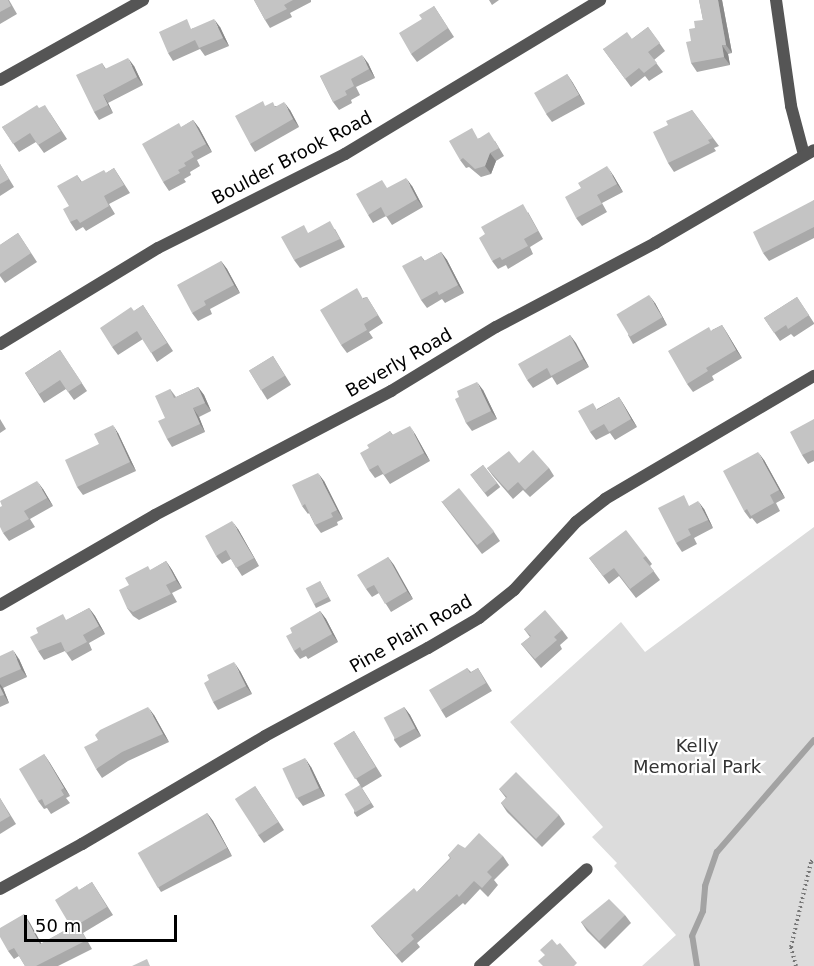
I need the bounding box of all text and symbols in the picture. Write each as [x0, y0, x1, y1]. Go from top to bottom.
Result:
street label: Boulder Brook Road [208, 107, 376, 209]
street label: Beverly Road [342, 324, 456, 402]
street label: Pine Plain Road [346, 590, 476, 678]
park label: Kelly Memorial Park [633, 736, 761, 778]
scale bar [27, 903, 180, 941]
text: 50 m [35, 915, 81, 936]

